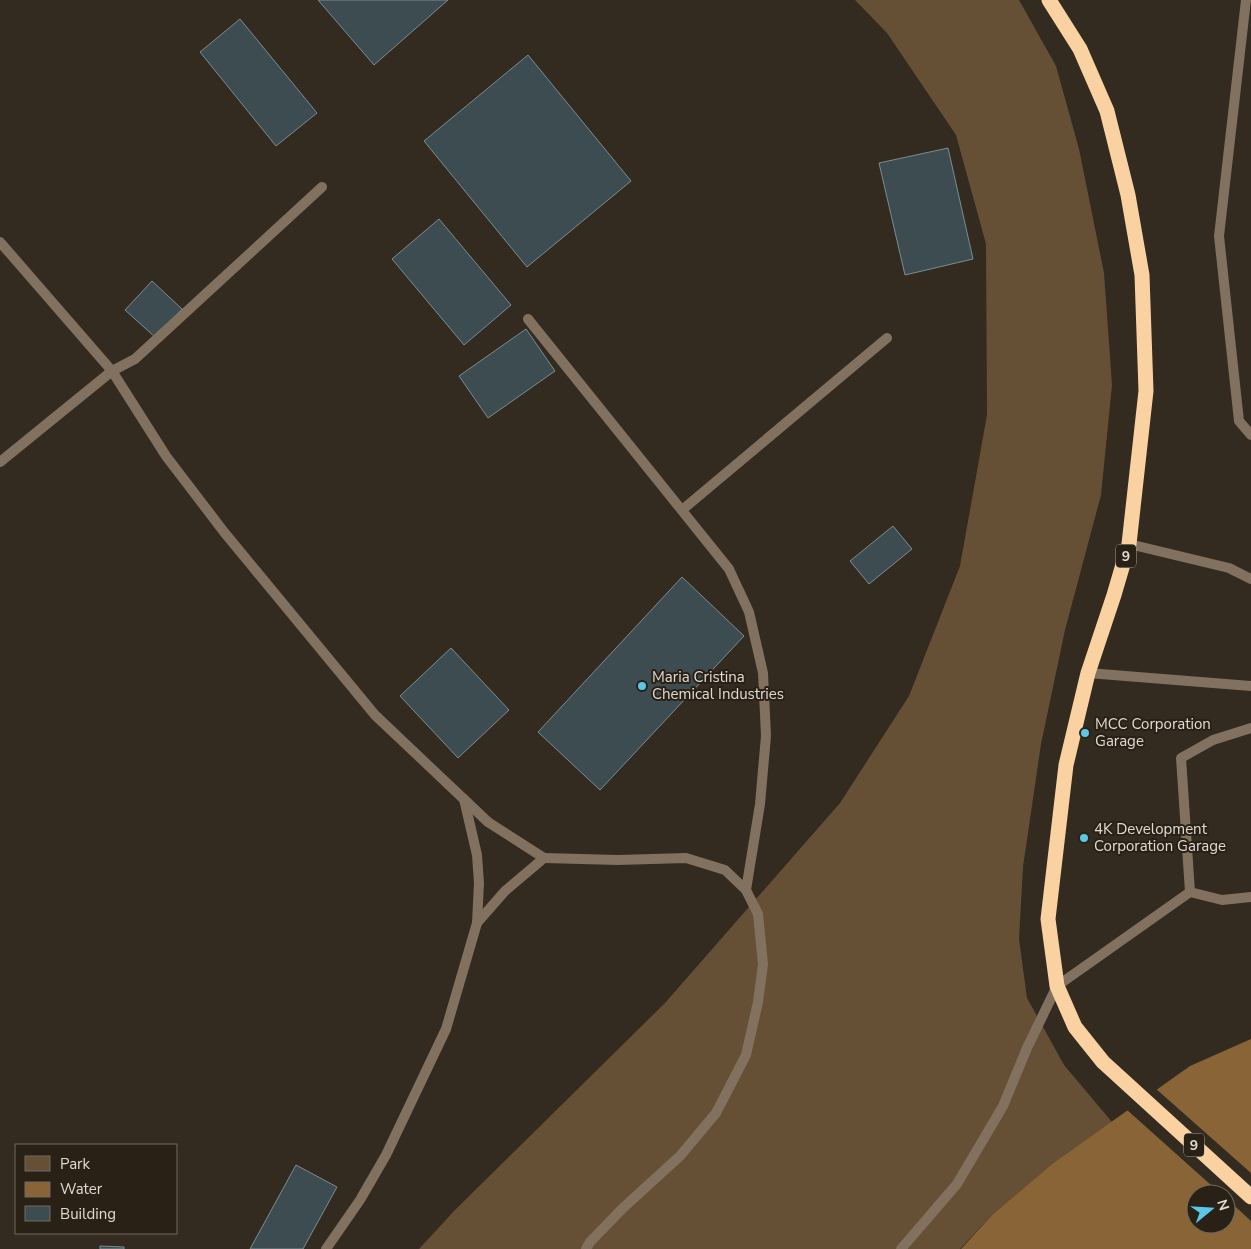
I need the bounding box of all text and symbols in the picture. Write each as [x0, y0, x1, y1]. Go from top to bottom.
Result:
road number: 9 [1116, 544, 1136, 568]
place label: Maria Cristina Chemical Industries [652, 667, 784, 704]
marker: Maria Cristina Chemical Industries [636, 680, 648, 692]
place label: MCC Corporation Garage [1095, 714, 1211, 751]
marker: MCC Corporation Garage [1079, 727, 1091, 739]
place label: 4K Development Corporation Garage [1094, 819, 1226, 856]
marker: 4K Development Corporation Garage [1078, 832, 1090, 844]
road number: 9 [1184, 1134, 1204, 1156]
legend [15, 1144, 178, 1234]
text: Park [60, 1154, 90, 1174]
text: Water [60, 1179, 103, 1199]
north arrow [1186, 1184, 1236, 1234]
text: N [1212, 1197, 1234, 1213]
text: Building [60, 1204, 116, 1224]

